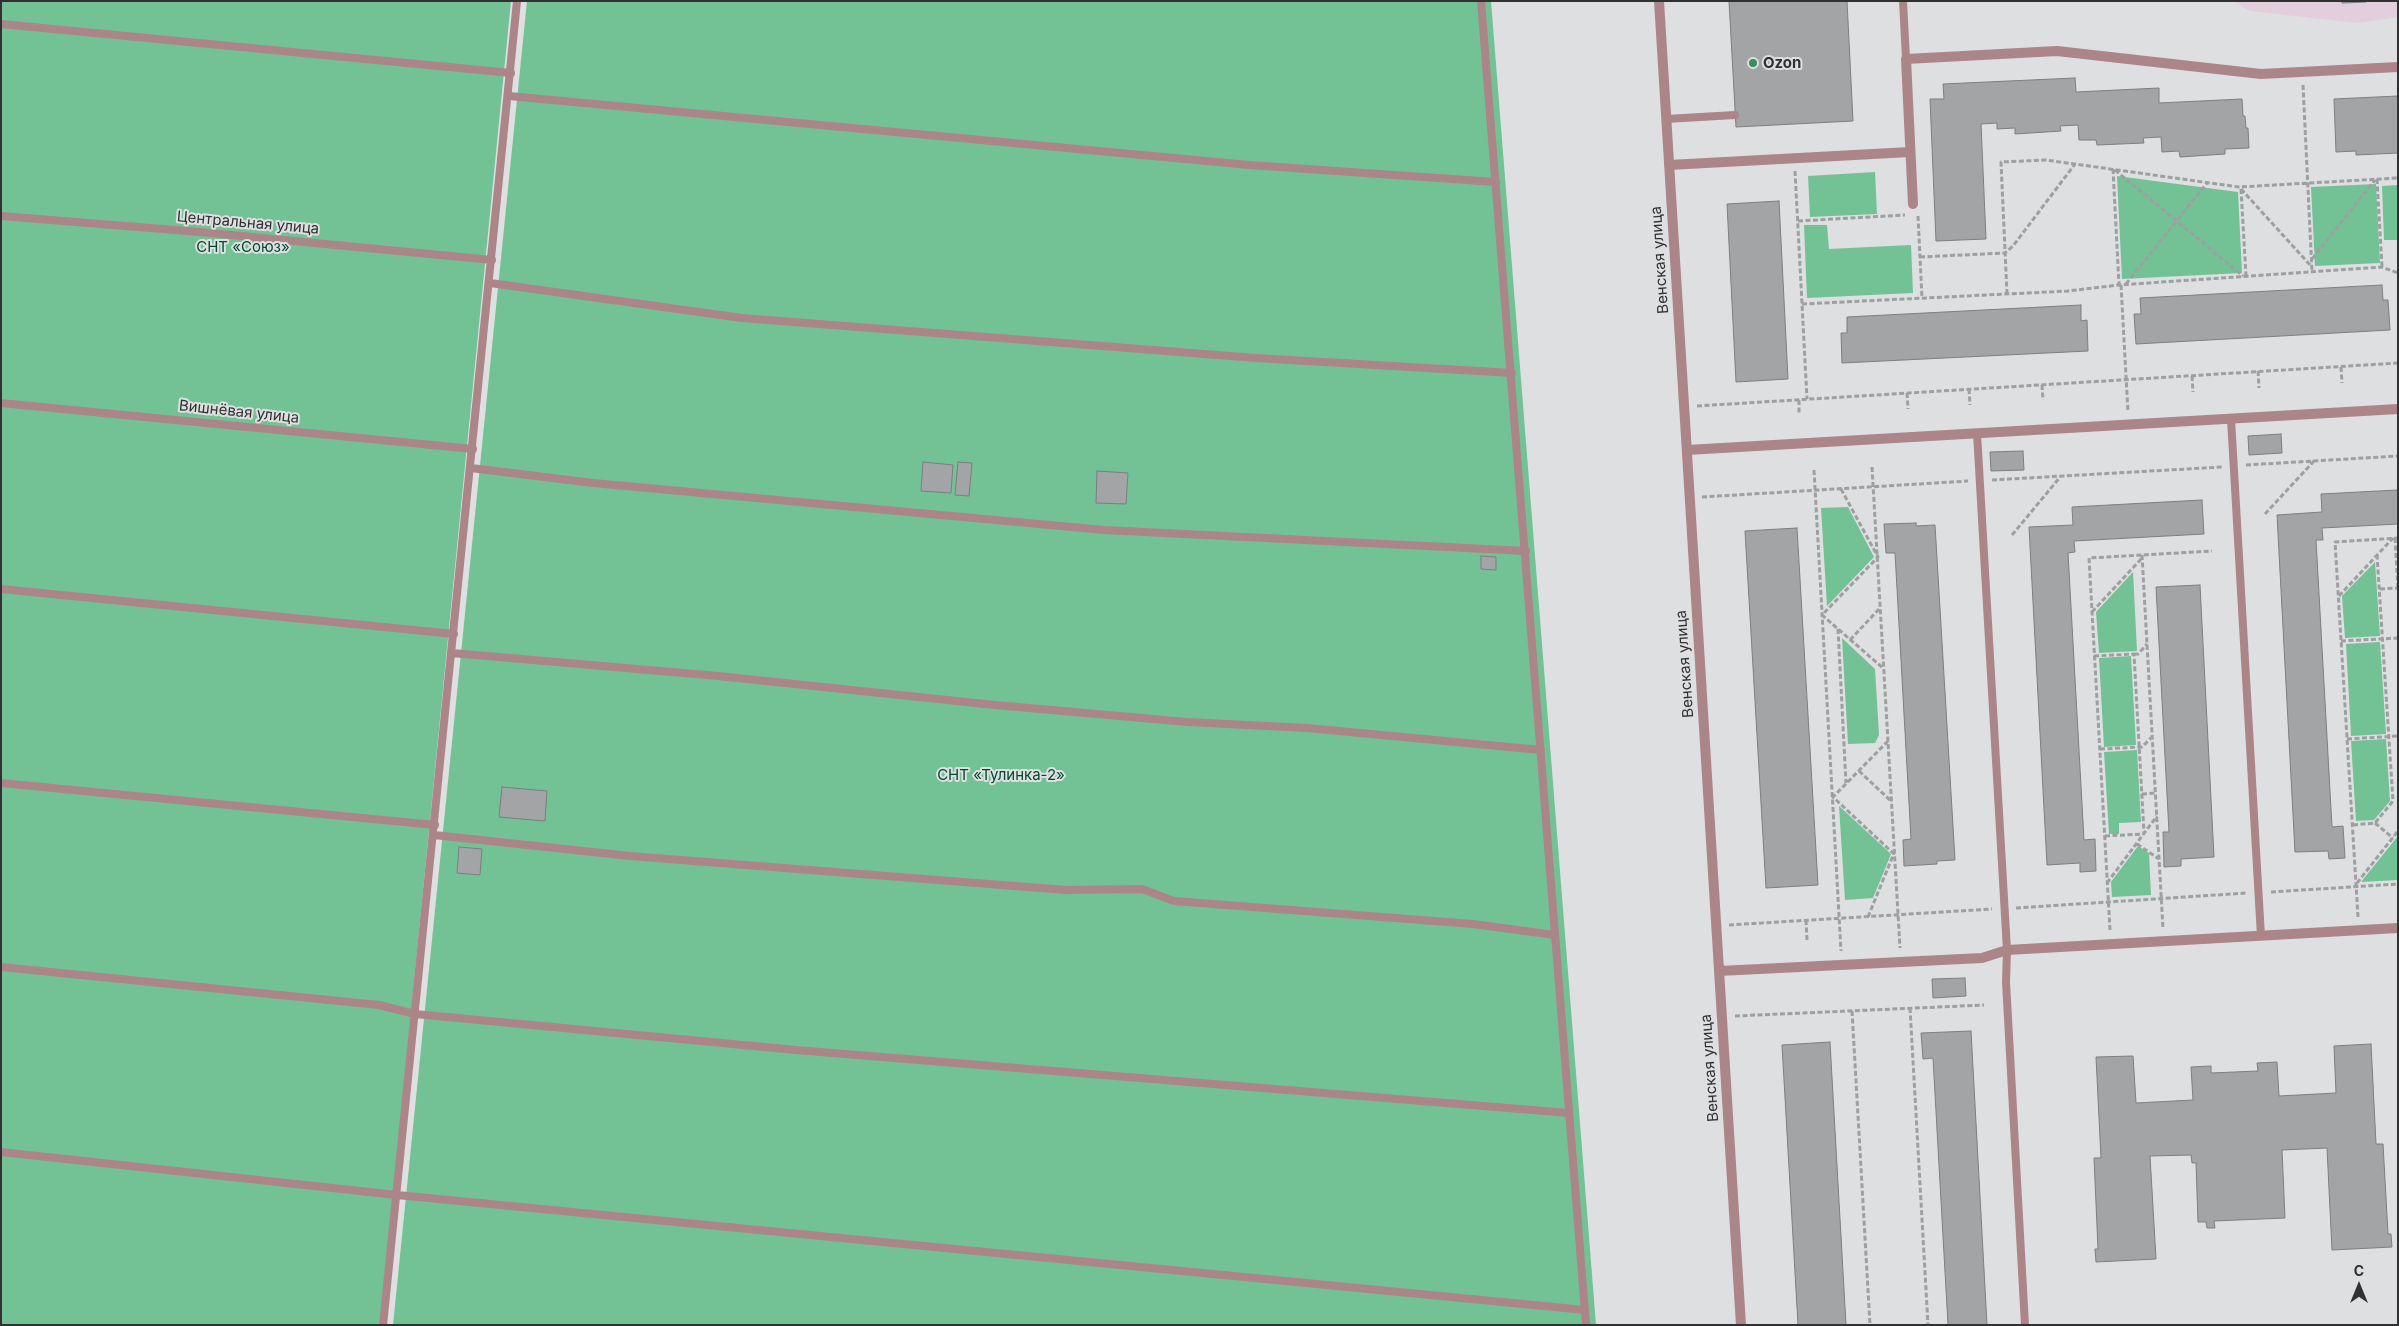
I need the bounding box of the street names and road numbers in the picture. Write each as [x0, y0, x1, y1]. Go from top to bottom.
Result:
street label: Венская улица [1647, 206, 1673, 314]
street label: Центральная улица [176, 208, 320, 238]
street label: Вишнёвая улица [178, 397, 300, 427]
street label: Венская улица [1672, 610, 1698, 718]
street label: Венская улица [1697, 1014, 1723, 1122]

